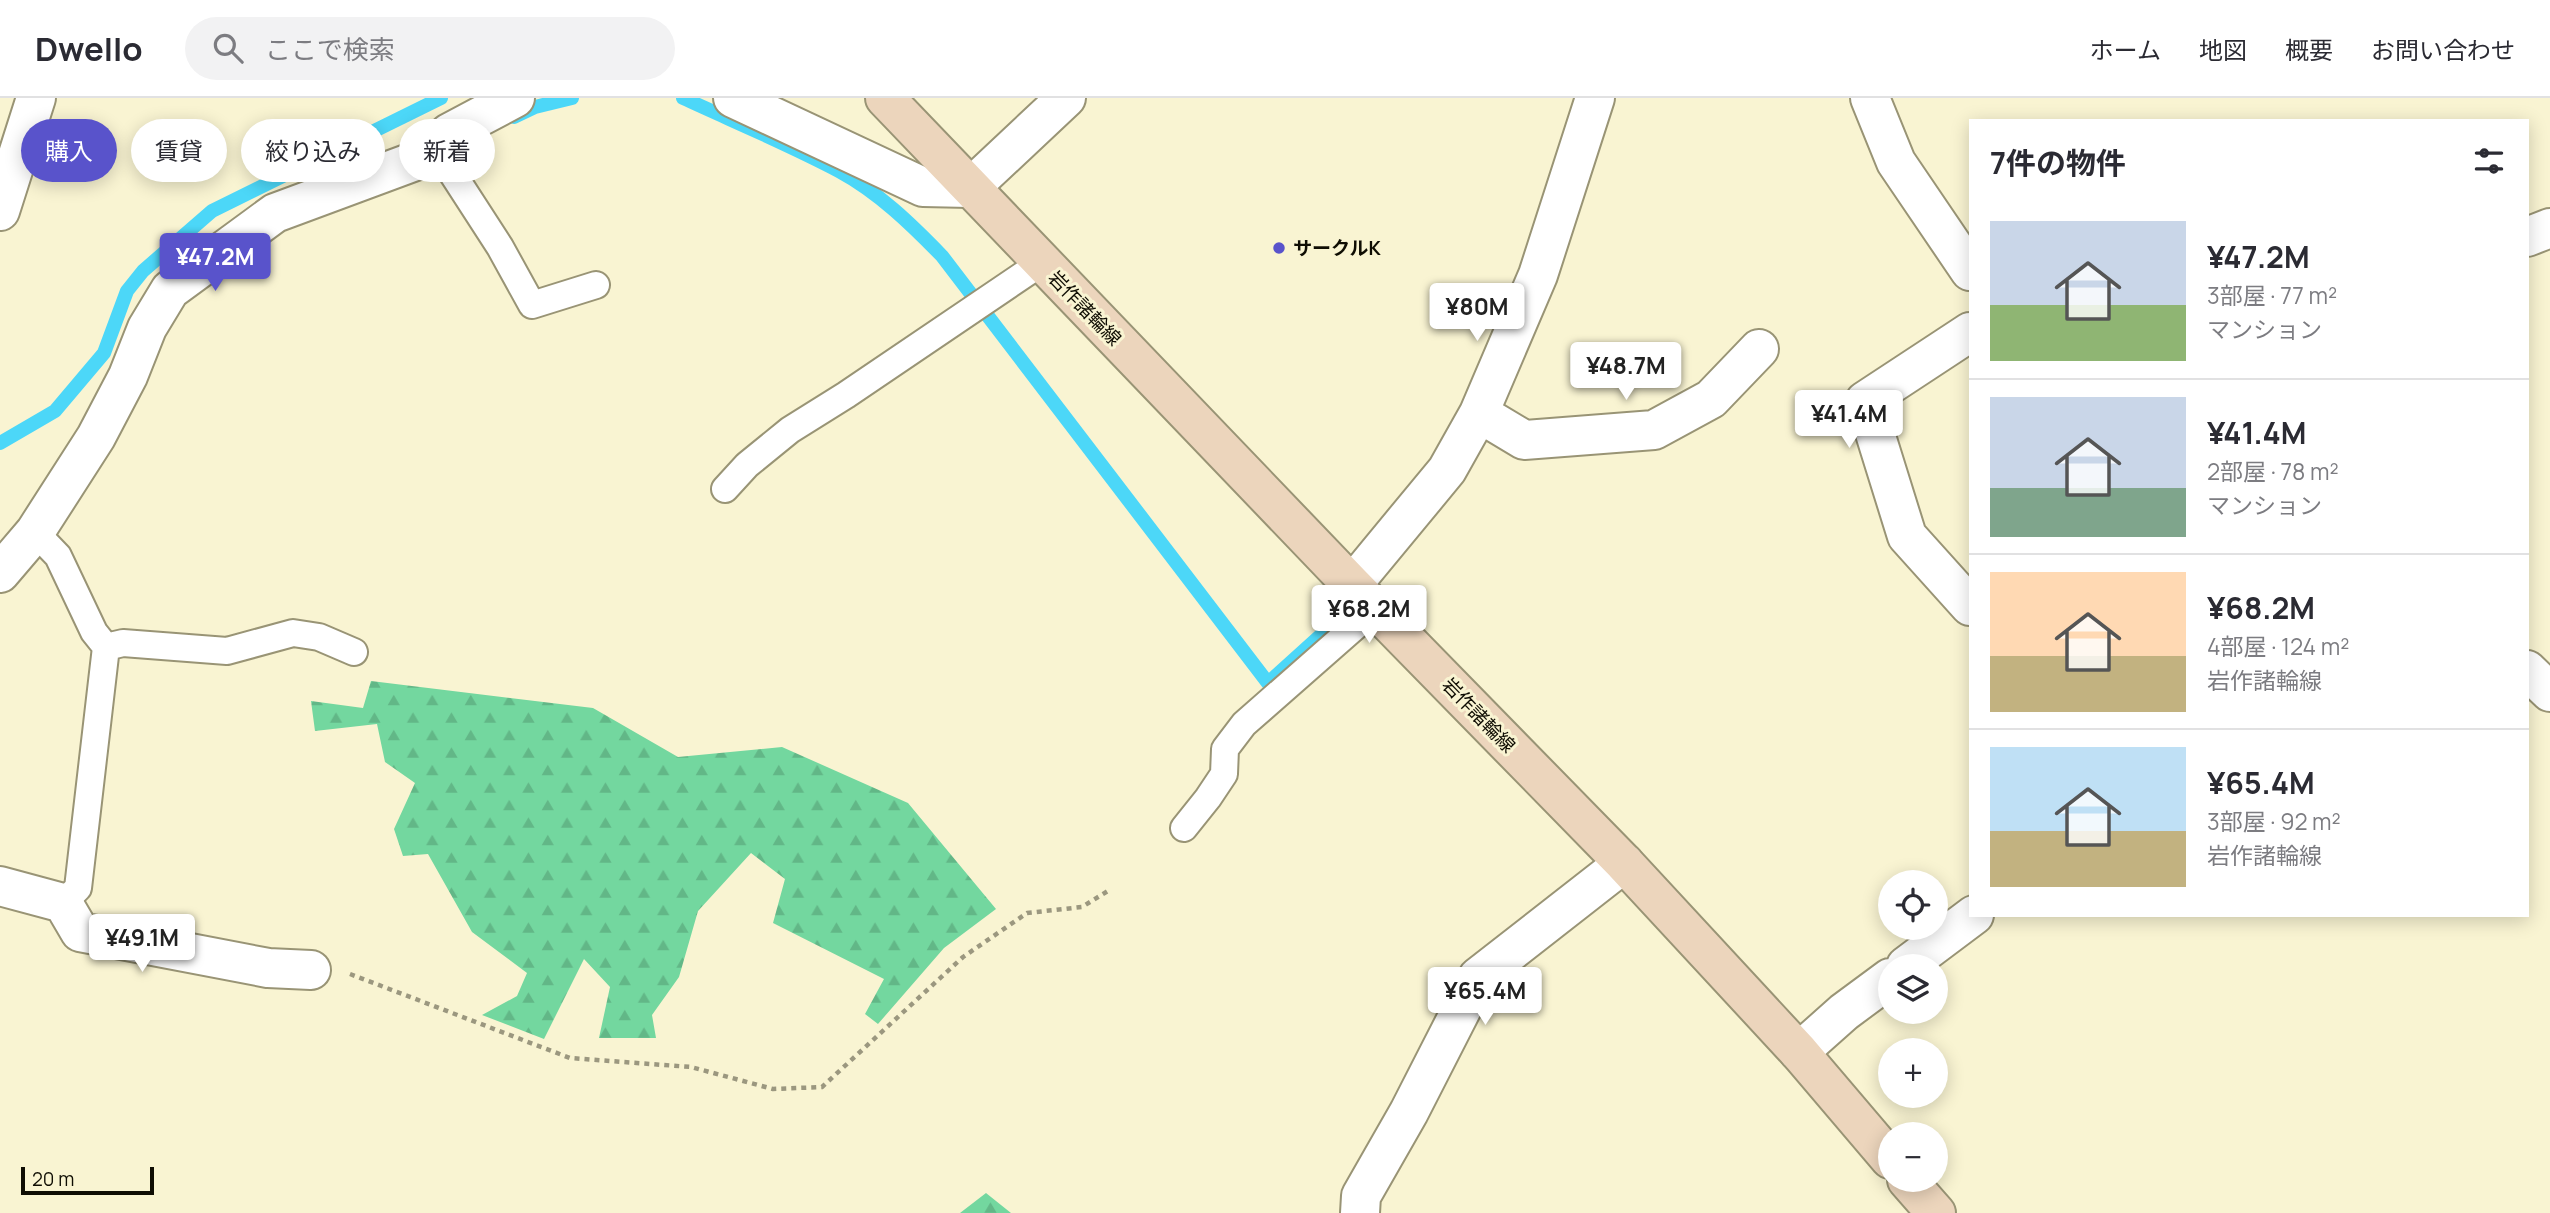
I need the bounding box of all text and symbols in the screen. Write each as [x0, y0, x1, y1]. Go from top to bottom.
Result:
search box [185, 17, 675, 80]
text: Dwello [35, 26, 143, 71]
icon: search [209, 29, 247, 67]
text: ここで検索 [265, 31, 395, 67]
text: ホーム [2090, 33, 2161, 66]
text: 地図 [2199, 33, 2247, 66]
text: 概要 [2285, 33, 2333, 66]
text: お問い合わせ [2371, 33, 2515, 66]
chip: 購入 [21, 119, 117, 182]
chip: 賃貸 [131, 119, 227, 182]
chip: 絞り込み [241, 119, 385, 182]
chip: 新着 [399, 119, 495, 182]
text: 7件の物件 [1990, 142, 2126, 183]
icon: filters [2470, 142, 2508, 180]
pin: ¥47.2M [158, 234, 272, 293]
place label: サークルK [1293, 235, 1381, 261]
text: ¥47.2M [2207, 236, 2310, 277]
text: ¥47.2M [176, 240, 254, 272]
marker: サークルK [1271, 240, 1287, 256]
icon: home [2046, 249, 2130, 333]
street label: 岩作諸輪線 [1043, 265, 1127, 351]
text: 3部屋 · 77 m² [2207, 279, 2337, 311]
pin: ¥80M [1436, 284, 1518, 343]
text: ¥80M [1446, 290, 1508, 322]
text: マンション [2207, 313, 2322, 345]
pin: ¥48.7M [1569, 342, 1683, 402]
text: ¥48.7M [1586, 349, 1666, 381]
pin: ¥41.4M [1792, 390, 1906, 450]
text: ¥41.4M [1811, 397, 1887, 429]
text: ¥41.4M [2207, 412, 2306, 453]
icon: home [2046, 425, 2130, 509]
text: 2部屋 · 78 m² [2207, 455, 2339, 487]
text: マンション [2207, 489, 2322, 521]
pin: ¥68.2M [1312, 586, 1426, 645]
text: ¥68.2M [2207, 587, 2315, 628]
text: ¥68.2M [1328, 592, 1410, 624]
icon: home [2046, 600, 2130, 684]
text: 4部屋 · 124 m² [2207, 630, 2349, 662]
text: 岩作諸輪線 [2207, 664, 2322, 696]
street label: 岩作諸輪線 [1437, 672, 1521, 758]
text: ¥65.4M [2207, 762, 2315, 803]
icon: home [2046, 775, 2130, 859]
text: 3部屋 · 92 m² [2207, 805, 2341, 837]
text: 岩作諸輪線 [2207, 839, 2322, 871]
map controls [1878, 870, 1948, 1192]
button: locate [1878, 870, 1948, 940]
pin: ¥49.1M [85, 914, 199, 974]
text: ¥49.1M [105, 921, 179, 953]
button: layers [1878, 954, 1948, 1024]
pin: ¥65.4M [1428, 968, 1542, 1027]
text: ¥65.4M [1444, 974, 1526, 1006]
button: + [1878, 1038, 1948, 1108]
button: − [1878, 1122, 1948, 1192]
scale bar [21, 1164, 154, 1196]
text: 20 m [32, 1166, 74, 1192]

